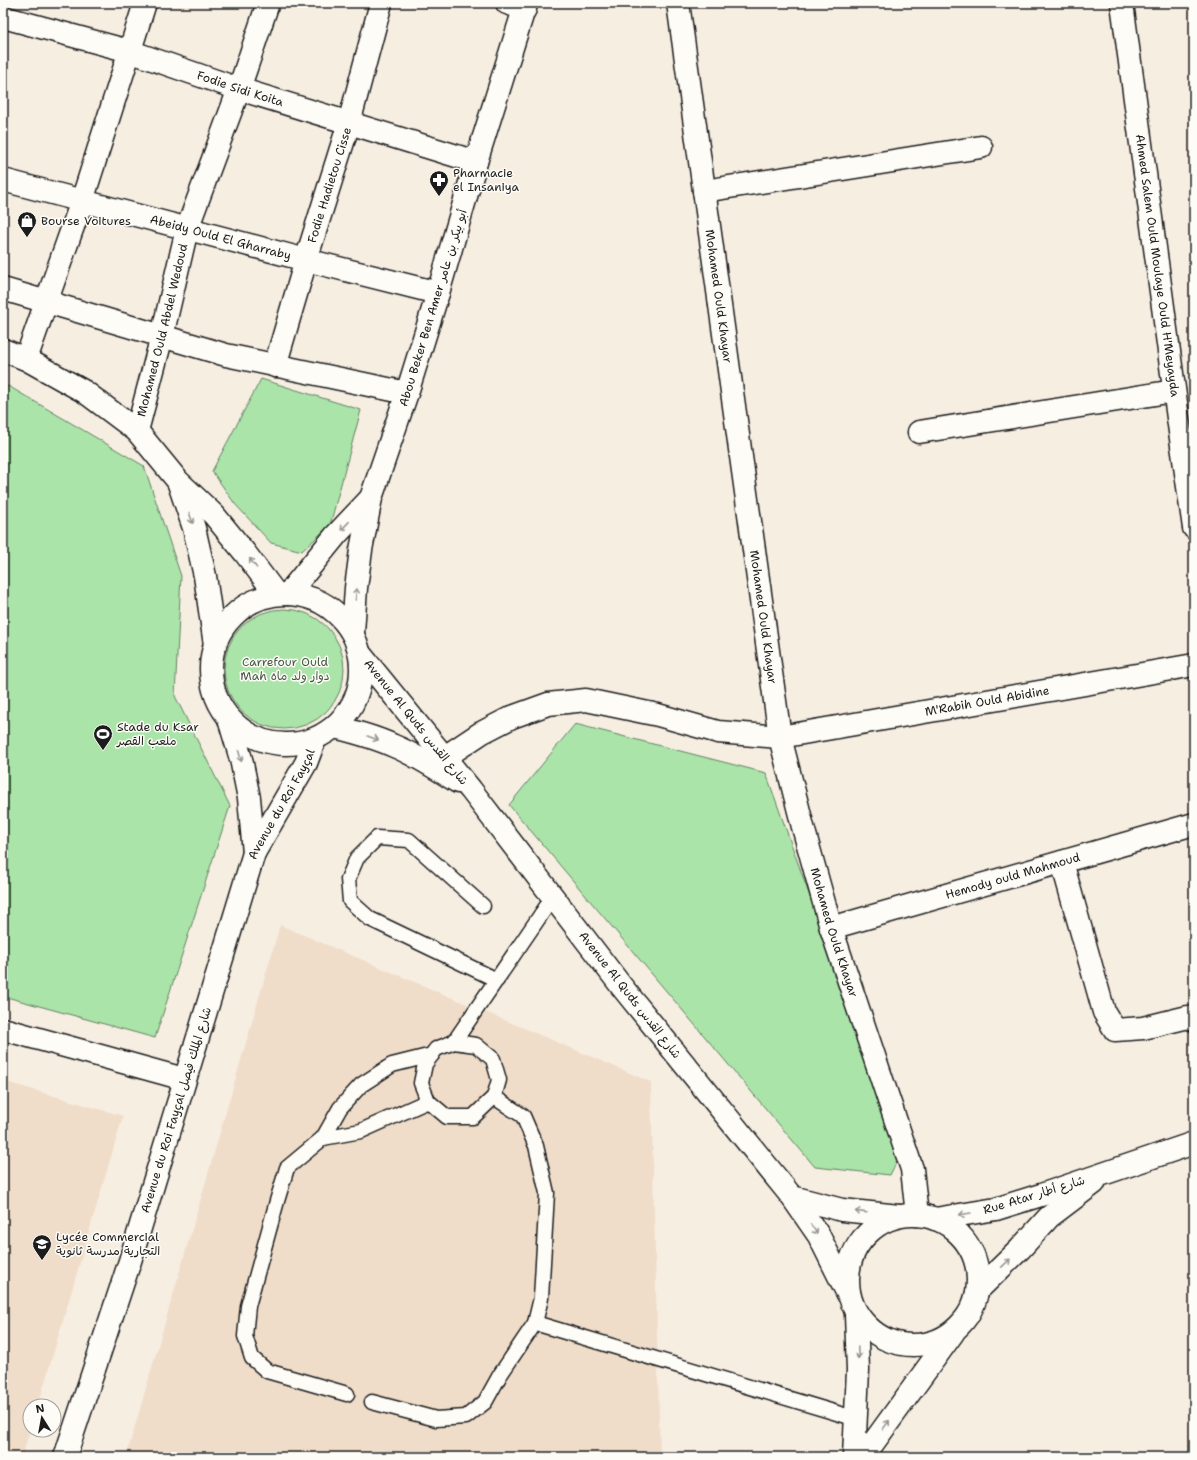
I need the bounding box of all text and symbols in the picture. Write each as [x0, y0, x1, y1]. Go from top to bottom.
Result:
street label: Fodie Sidi Koita [195, 67, 286, 110]
street label: Fodie Hadietou Cisse [304, 125, 355, 245]
street label: Ahmed Salem Ould Moulaye Ould H'Meyayda [1132, 133, 1183, 399]
place label: Pharmacie el Insaniya [453, 165, 520, 195]
pharmacy icon: Pharmacie el Insaniya [428, 169, 450, 197]
street label: Abou Beker Ben Amer أبو بيكر بن عامر [395, 207, 471, 409]
shop icon: Bourse Voitures [16, 210, 38, 238]
street label: Abeidy Ould El Gharraby [148, 211, 293, 264]
place label: Bourse Voitures [41, 213, 131, 229]
street label: Mohamed Ould Khayar [702, 228, 736, 364]
street label: Mohamed Ould Abdel Wedoud [133, 242, 191, 418]
one-way arrow [187, 511, 195, 523]
one-way arrow [340, 521, 349, 531]
street label: Mohamed Ould Khayar [746, 549, 781, 685]
one-way arrow [249, 558, 257, 569]
one-way arrow [352, 588, 359, 601]
park label: Carrefour Ould Mah دوار ولد ماه [240, 654, 330, 684]
street label: Avenue Al Quds شارع القدس [360, 656, 472, 789]
street label: M'Rabih Ould Abidine [924, 682, 1051, 720]
place label: Stade du Ksar ملعب القصر [116, 719, 199, 749]
sports icon: Stade du Ksar ملعب القصر [92, 723, 114, 751]
one-way arrow [366, 734, 378, 742]
street label: Avenue du Roi Fayçal [245, 746, 319, 861]
one-way arrow [237, 749, 245, 762]
street label: Hemody ould Mahmoud [944, 849, 1082, 903]
street label: Mohamed Ould Khayar [807, 866, 862, 1000]
street label: Avenue Al Quds شارع القدس [574, 928, 685, 1063]
street label: Avenue du Roi Fayçal شارع الملك فيصل [137, 1005, 216, 1215]
street label: Rue Atar شارع أطار [981, 1172, 1087, 1219]
one-way arrow [855, 1208, 868, 1216]
one-way arrow [959, 1210, 972, 1218]
one-way arrow [810, 1223, 818, 1234]
place label: Lycée Commercial التجارية مدرسة ثانوية [56, 1229, 160, 1259]
school or university icon: Lycée Commercial التجارية مدرسة ثانوية [31, 1233, 53, 1261]
one-way arrow [1001, 1258, 1011, 1268]
one-way arrow [854, 1346, 861, 1359]
north arrow [22, 1398, 62, 1438]
text: N [34, 1400, 46, 1417]
one-way arrow [882, 1420, 890, 1431]

